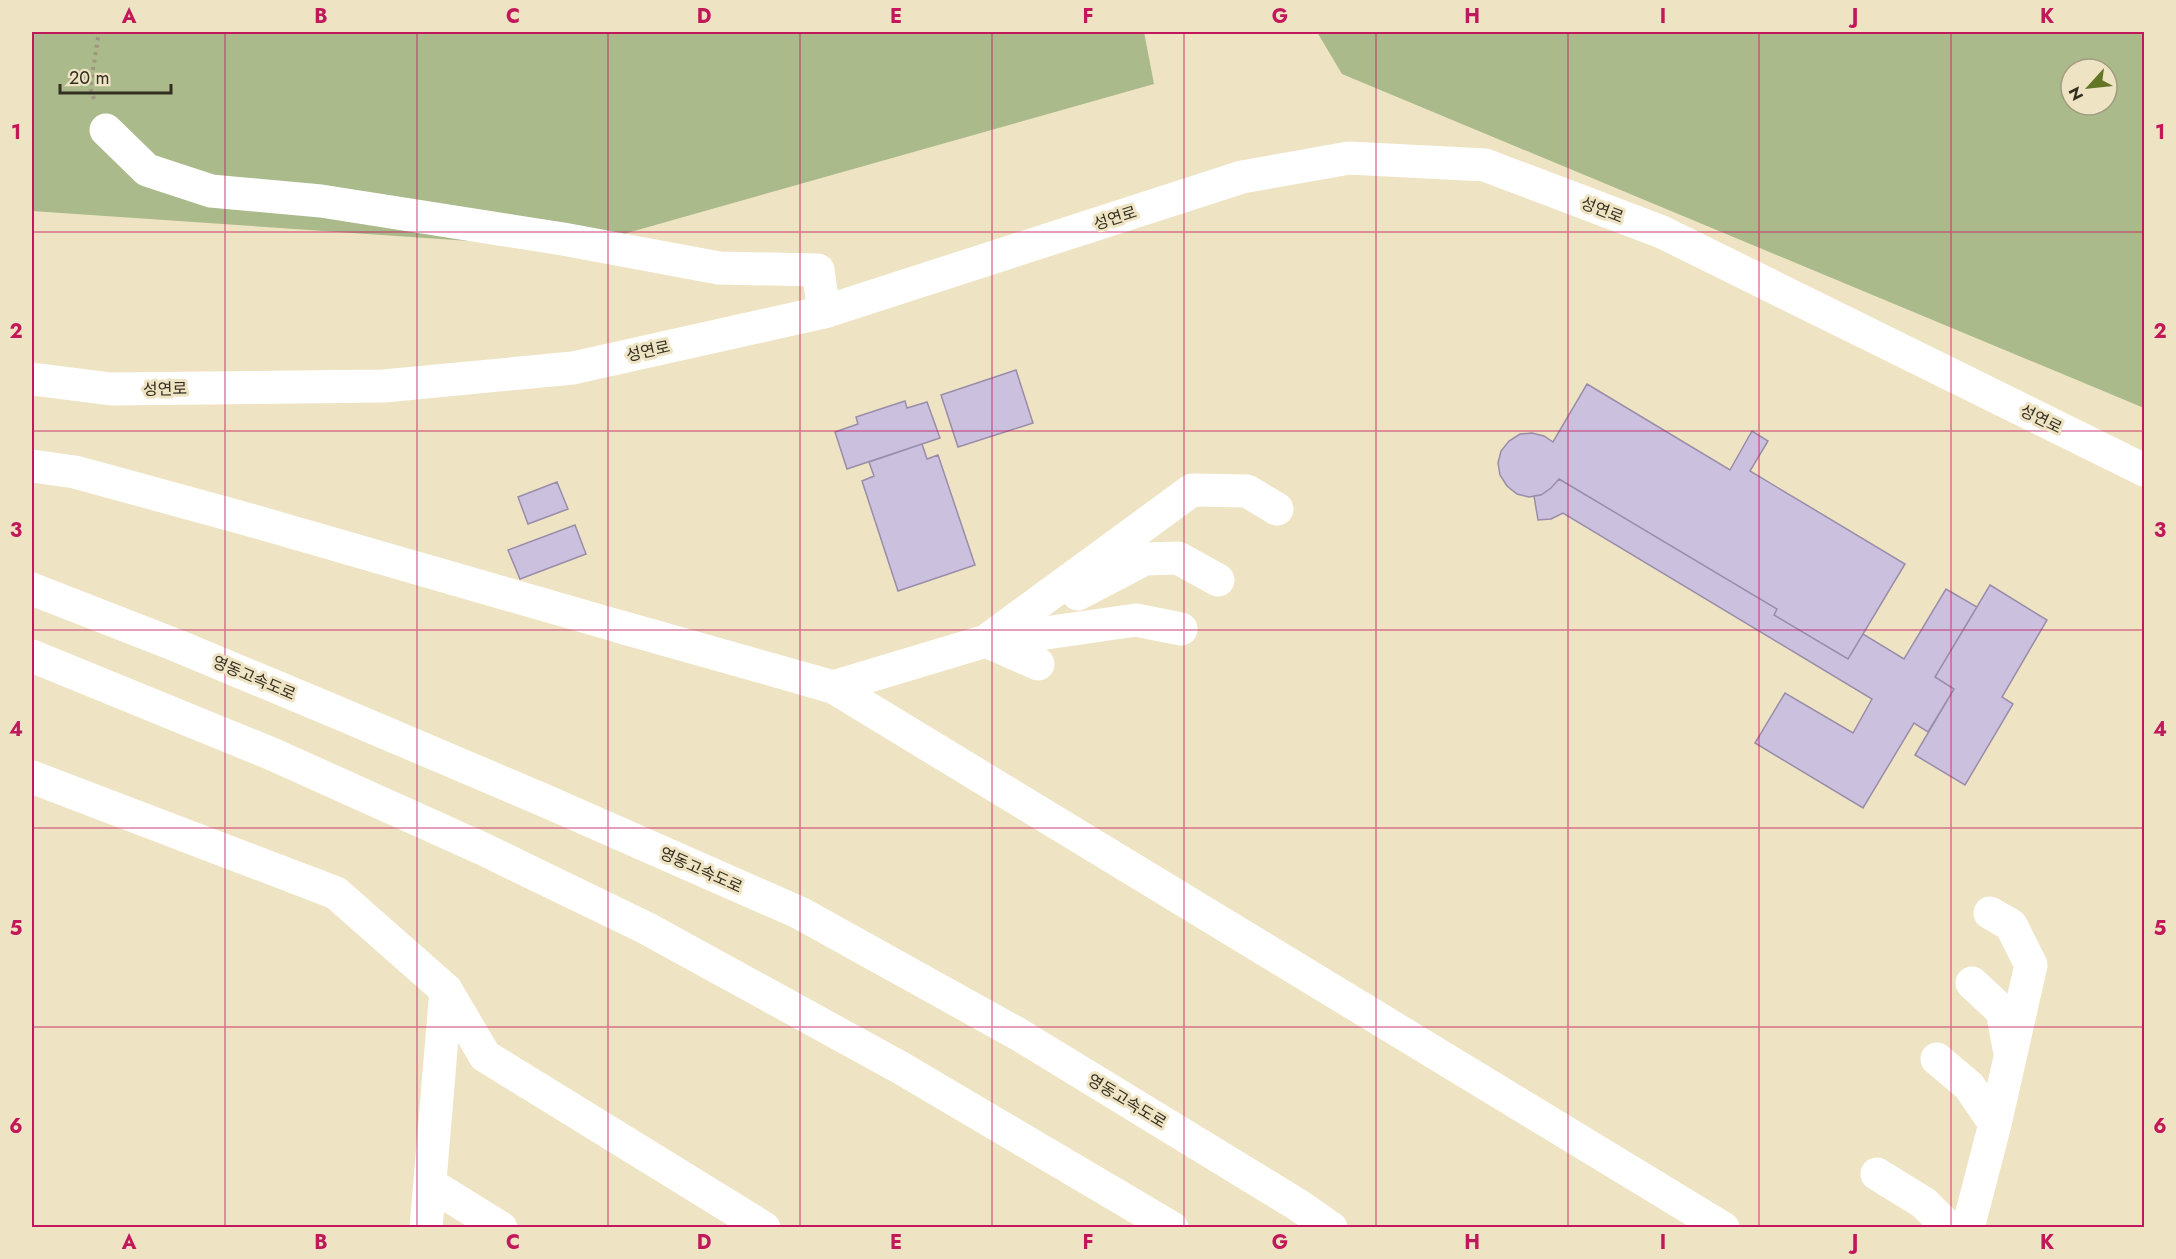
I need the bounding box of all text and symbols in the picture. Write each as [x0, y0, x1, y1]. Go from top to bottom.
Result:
text: A [121, 2, 137, 31]
text: B [314, 2, 328, 31]
text: C [506, 2, 520, 31]
text: D [697, 2, 711, 31]
text: E [890, 2, 902, 31]
text: F [1082, 2, 1094, 31]
text: G [1272, 2, 1288, 31]
text: H [1464, 2, 1480, 31]
text: I [1660, 2, 1666, 31]
text: J [1848, 2, 1858, 31]
text: K [2040, 2, 2054, 31]
scale bar [60, 57, 171, 95]
north arrow [2059, 57, 2119, 117]
text: 20 m [69, 65, 109, 91]
text: N [2063, 83, 2089, 104]
text: 1 [11, 118, 21, 147]
text: 1 [2155, 118, 2165, 147]
street label: 성연로 [1577, 191, 1627, 229]
street label: 성연로 [1090, 200, 1140, 236]
text: 2 [9, 317, 23, 346]
text: 2 [2153, 317, 2167, 346]
street label: 성연로 [624, 335, 672, 367]
street label: 성연로 [143, 377, 188, 401]
street label: 성연로 [2016, 399, 2066, 439]
text: 3 [10, 516, 22, 545]
text: 3 [2154, 516, 2166, 545]
street label: 영동고속도로 [209, 650, 299, 706]
text: 4 [9, 715, 23, 744]
text: 4 [2153, 715, 2167, 744]
street label: 영동고속도로 [656, 842, 746, 899]
text: 5 [10, 914, 23, 943]
text: 5 [2154, 914, 2167, 943]
street label: 영동고속도로 [1083, 1068, 1171, 1134]
text: 6 [9, 1112, 23, 1141]
text: 6 [2153, 1112, 2167, 1141]
text: A [121, 1228, 137, 1257]
text: B [314, 1228, 328, 1257]
text: C [506, 1228, 520, 1257]
text: D [697, 1228, 711, 1257]
text: E [890, 1228, 902, 1257]
text: F [1082, 1228, 1094, 1257]
text: G [1272, 1228, 1288, 1257]
text: H [1464, 1228, 1480, 1257]
text: I [1660, 1228, 1666, 1257]
text: J [1848, 1228, 1858, 1257]
text: K [2040, 1228, 2054, 1257]

